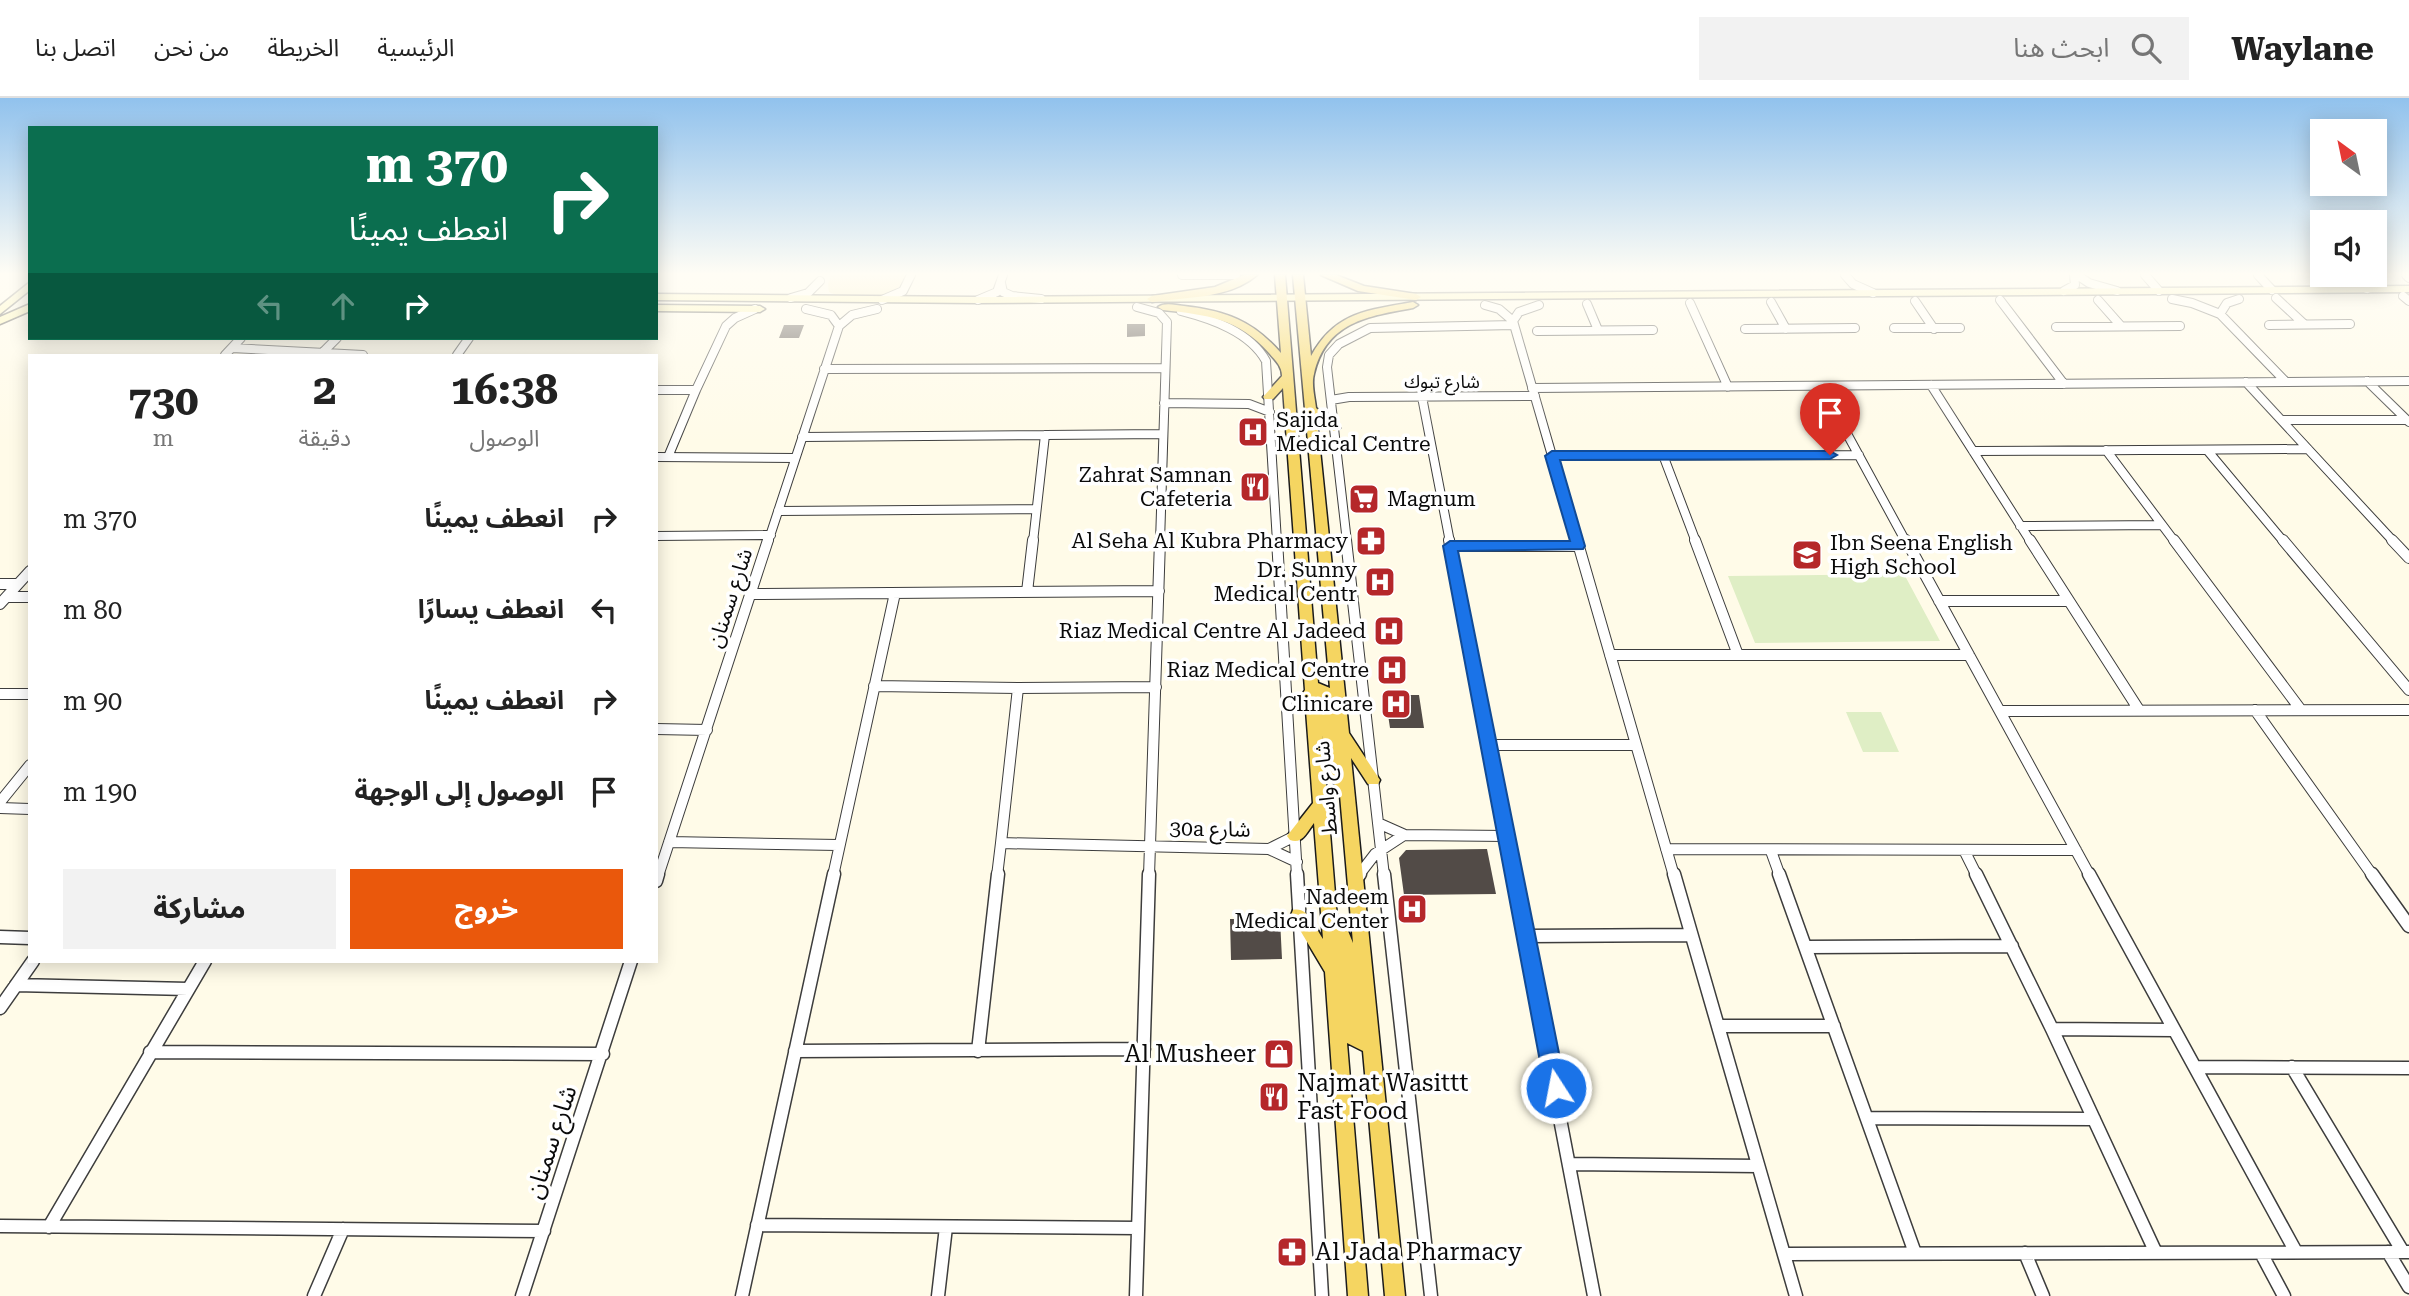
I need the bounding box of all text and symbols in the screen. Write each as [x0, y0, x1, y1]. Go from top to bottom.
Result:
search box [1699, 17, 2189, 80]
icon: search [2127, 29, 2165, 67]
text: Waylane [2231, 29, 2374, 68]
text: ابحث هنا [2013, 33, 2109, 63]
text: اتصل بنا [35, 34, 116, 62]
text: من نحن [154, 34, 229, 62]
text: الخريطة [267, 34, 339, 62]
text: الرئيسية [377, 34, 454, 62]
north arrow [2310, 119, 2387, 196]
map controls [2310, 119, 2387, 287]
text: 370 m [366, 137, 508, 194]
icon: right [532, 154, 623, 245]
text: انعطف يمينًا [349, 210, 508, 248]
button: sound [2310, 210, 2387, 287]
icon: left [251, 287, 289, 325]
icon: ahead [324, 287, 362, 325]
icon: right [397, 287, 435, 325]
text: 2 [313, 365, 336, 414]
text: 16:38 [451, 365, 558, 414]
street label: شارع تبوك [1404, 371, 1480, 396]
text: 730 [128, 376, 199, 425]
pin [1800, 383, 1860, 455]
icon: arrive [1811, 394, 1849, 432]
place label: Sajida Medical Centre [1276, 408, 1431, 456]
hospital icon: Sajida Medical Centre [1236, 415, 1270, 449]
text: m [153, 425, 174, 452]
text: دقيقة [298, 425, 351, 452]
text: الوصول [469, 425, 539, 452]
place label: Zahrat Samnan Cafeteria [1079, 463, 1233, 511]
restaurant icon: Zahrat Samnan Cafeteria [1238, 470, 1272, 504]
supermarket icon: Magnum [1347, 482, 1381, 516]
place label: Magnum [1387, 487, 1476, 511]
icon: right [585, 500, 623, 538]
text: انعطف يمينًا [424, 503, 564, 533]
text: 370 m [63, 504, 137, 534]
pharmacy icon: Al Seha Al Kubra Pharmacy [1354, 524, 1388, 558]
place label: Al Seha Al Kubra Pharmacy [1071, 529, 1349, 553]
place label: Ibn Seena English High School [1830, 531, 2013, 579]
school or university icon: Ibn Seena English High School [1790, 538, 1824, 572]
street label: شارع سمنان [703, 546, 760, 651]
place label: Dr. Sunny Medical Centr [1214, 558, 1358, 606]
hospital icon: Dr. Sunny Medical Centr [1363, 565, 1397, 599]
icon: left [585, 591, 623, 629]
text: انعطف يسارًا [418, 594, 564, 624]
text: 80 m [63, 595, 122, 625]
hospital icon: Riaz Medical Centre Al Jadeed [1372, 614, 1406, 648]
place label: Riaz Medical Centre Al Jadeed [1059, 619, 1367, 643]
hospital icon: Riaz Medical Centre [1375, 653, 1409, 687]
place label: Riaz Medical Centre [1167, 658, 1369, 682]
icon: right [585, 682, 623, 720]
text: انعطف يمينًا [424, 685, 564, 715]
text: 90 m [63, 686, 122, 716]
hospital icon: Clinicare [1379, 687, 1413, 721]
place label: Clinicare [1281, 692, 1373, 716]
street label: شارع واسط [1310, 740, 1345, 836]
icon: arrive [585, 773, 623, 811]
text: الوصول إلى الوجهة [355, 776, 564, 806]
text: 190 m [63, 777, 137, 807]
street label: 30a شارع [1169, 816, 1251, 845]
button: مشاركة [63, 869, 336, 949]
button: خروج [350, 869, 623, 949]
place label: Nadeem Medical Center [1234, 885, 1389, 933]
hospital icon: Nadeem Medical Center [1395, 892, 1429, 926]
shop icon: Al Musheer [1262, 1037, 1296, 1071]
place label: Al Musheer [1124, 1040, 1256, 1068]
position arrow [1519, 1051, 1593, 1125]
place label: Najmat Wasittt Fast Food [1297, 1069, 1468, 1125]
restaurant icon: Najmat Wasittt Fast Food [1257, 1080, 1291, 1114]
street label: شارع سمنان [520, 1082, 585, 1203]
pharmacy icon: Al Jada Pharmacy [1275, 1235, 1309, 1269]
place label: Al Jada Pharmacy [1315, 1238, 1523, 1266]

